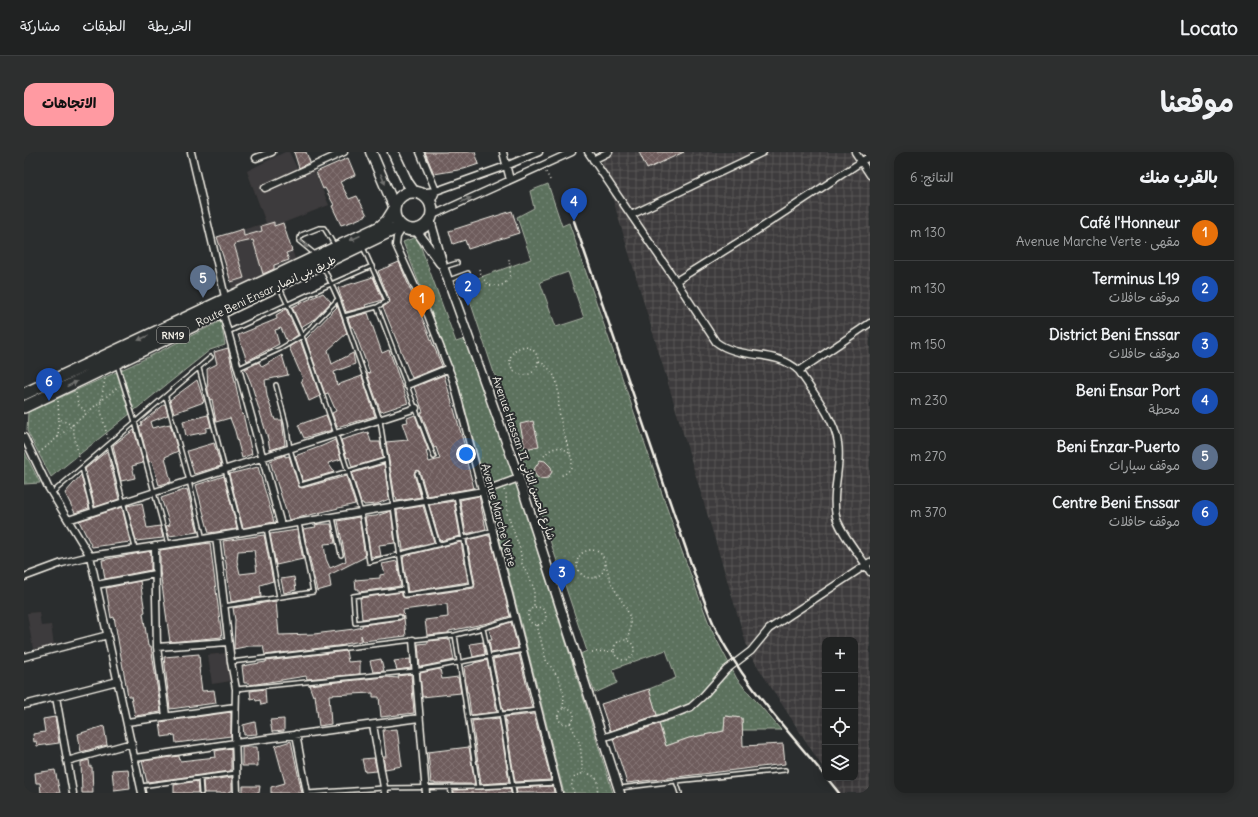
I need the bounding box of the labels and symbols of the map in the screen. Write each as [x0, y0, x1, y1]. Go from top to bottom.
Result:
one-way arrow [380, 173, 386, 185]
pin: 4 [561, 188, 587, 221]
one-way arrow [461, 197, 472, 203]
one-way arrow [349, 236, 361, 242]
one-way arrow [299, 240, 309, 249]
street label: Route Beni Ensar طريق بني انصار [194, 252, 340, 333]
pin: 5 [190, 265, 216, 298]
pin: 2 [455, 273, 481, 306]
pin: 1 [409, 285, 435, 318]
road number: RN19 [157, 327, 189, 343]
one-way arrow [137, 335, 148, 341]
pin: 6 [36, 368, 62, 401]
street label: Avenue Hassan II شارع الحسن الثاني [486, 374, 559, 543]
one-way arrow [66, 381, 77, 387]
your location [456, 444, 476, 464]
street label: Avenue Marche Verte [479, 462, 519, 568]
pin: 3 [549, 559, 575, 592]

